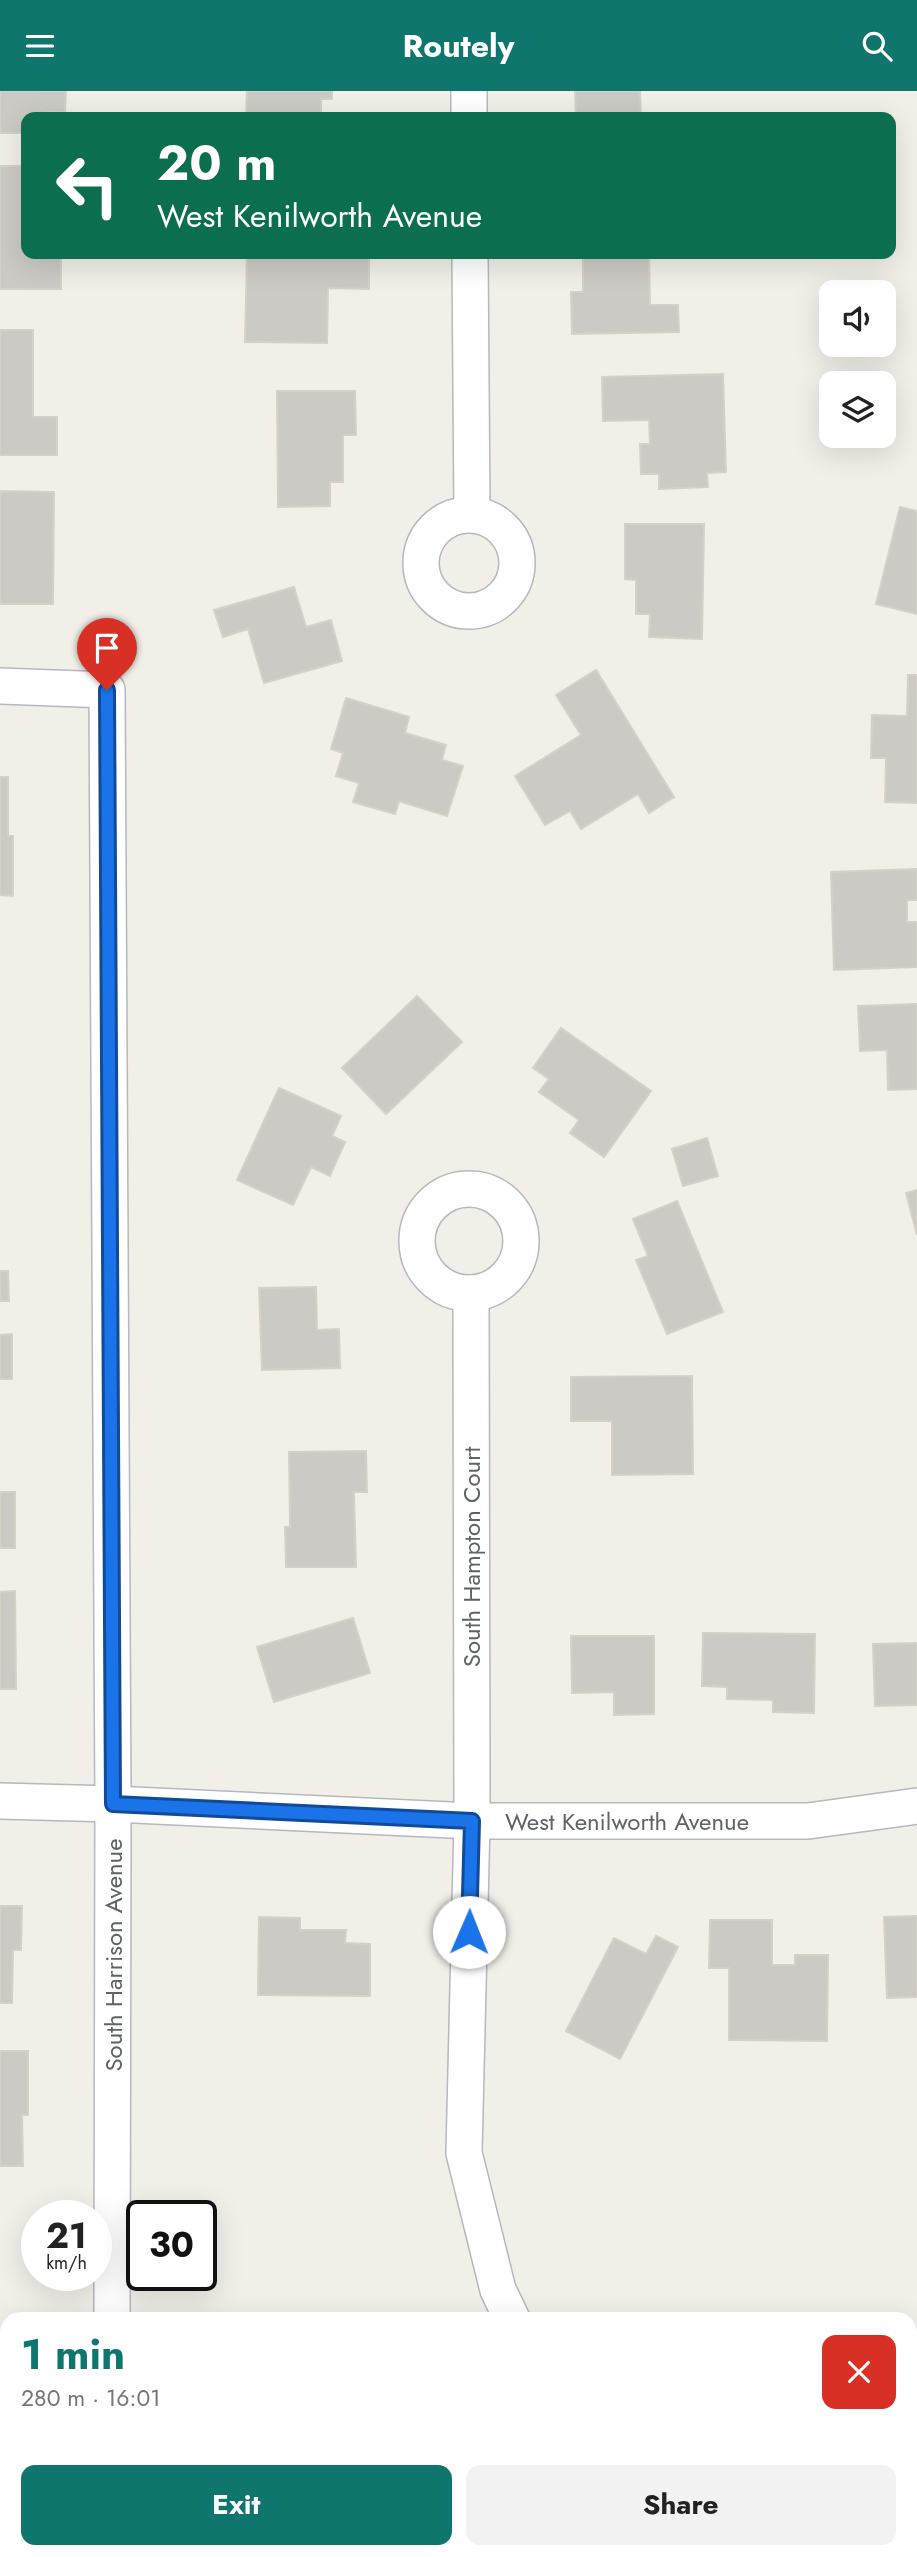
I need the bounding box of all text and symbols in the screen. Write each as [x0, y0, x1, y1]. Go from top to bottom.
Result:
text: Routely [403, 23, 514, 69]
icon: menu [21, 27, 59, 65]
icon: search [858, 27, 896, 65]
text: 20 m [157, 128, 276, 198]
icon: left [42, 140, 133, 231]
text: West Kenilworth Avenue [157, 193, 482, 239]
map controls [819, 280, 896, 448]
button: sound [819, 280, 896, 357]
button: layers [819, 371, 896, 448]
pin [77, 618, 137, 690]
icon: arrive [88, 629, 126, 667]
street label: South Hampton Court [454, 1447, 489, 1667]
street label: West Kenilworth Avenue [505, 1804, 749, 1839]
street label: South Harrison Avenue [96, 1838, 131, 2072]
position arrow [432, 1895, 506, 1969]
speed limit sign: 30 [126, 2200, 217, 2291]
text: 21 [46, 2211, 87, 2261]
text: km/h [46, 2250, 87, 2276]
text: 1 min [21, 2324, 125, 2385]
button: close [822, 2335, 896, 2409]
text: 280 m · 16:01 [21, 2381, 161, 2415]
button: Exit [21, 2465, 452, 2545]
button: Share [466, 2465, 896, 2545]

